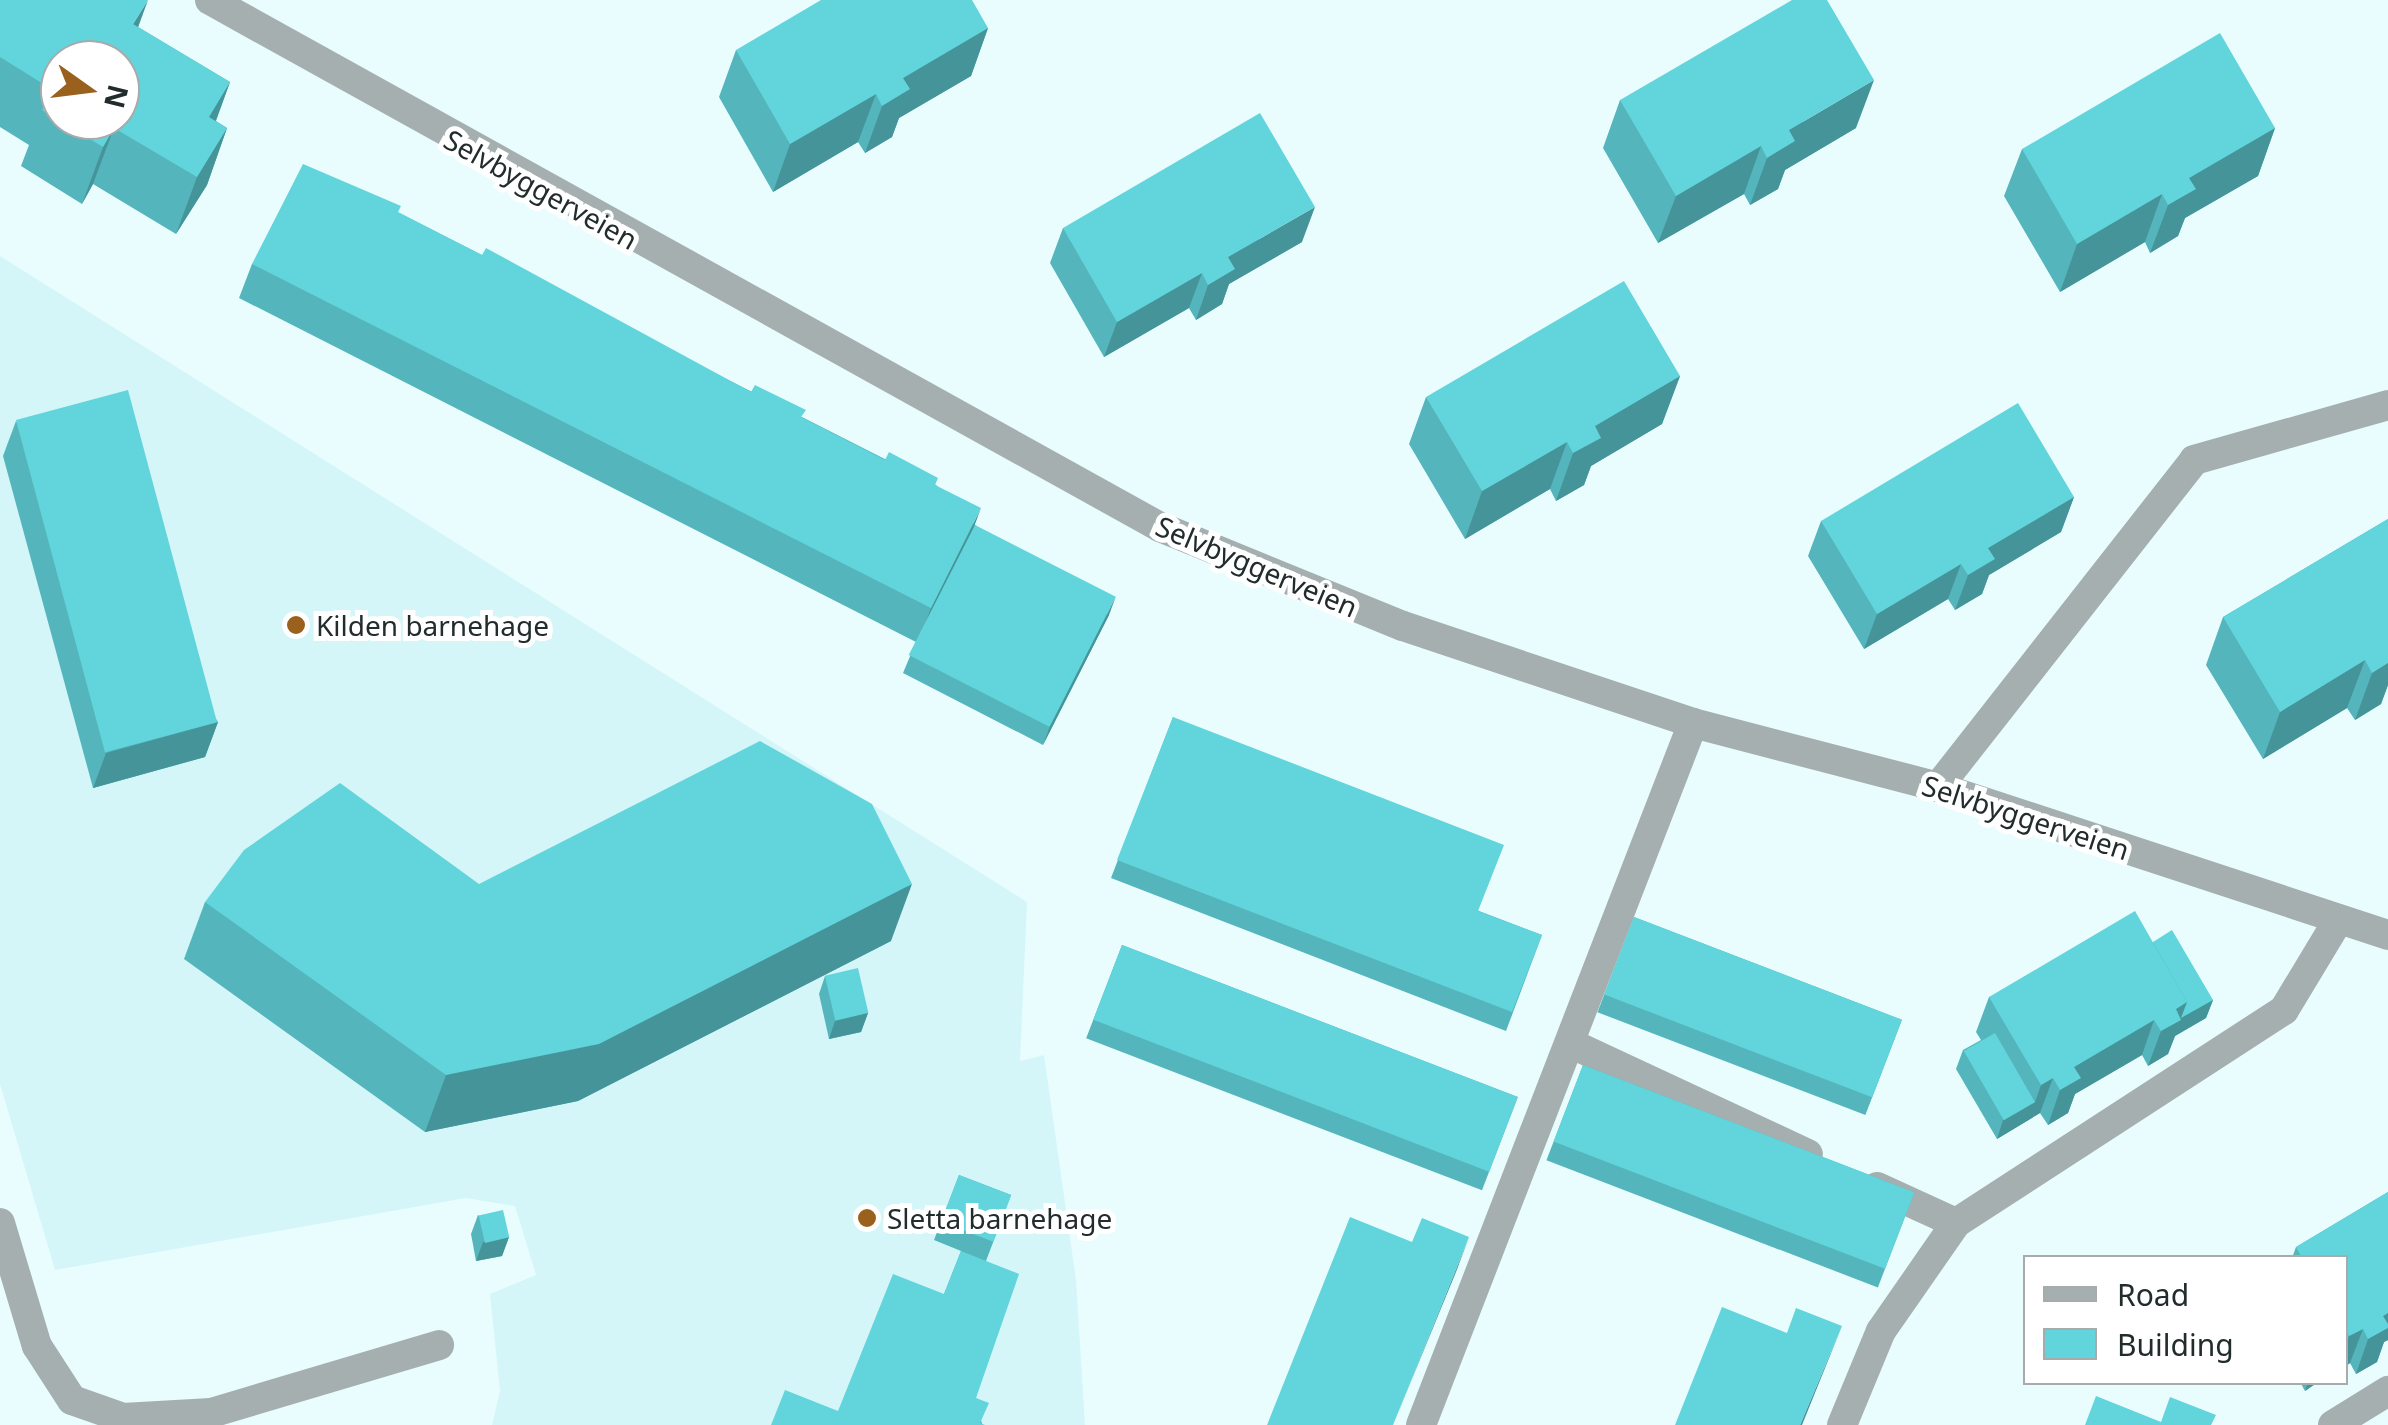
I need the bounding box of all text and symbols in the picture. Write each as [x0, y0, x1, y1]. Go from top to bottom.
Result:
north arrow [40, 40, 140, 140]
text: N [96, 81, 138, 112]
street label: Selvbyggerveien [439, 122, 643, 256]
street label: Selvbyggerveien [1151, 508, 1363, 624]
place label: Kilden barnehage [316, 608, 549, 642]
marker: Kilden barnehage [285, 614, 307, 636]
street label: Selvbyggerveien [1918, 768, 2134, 866]
place label: Sletta barnehage [887, 1201, 1112, 1235]
marker: Sletta barnehage [856, 1207, 878, 1229]
legend [2023, 1255, 2348, 1385]
text: Road [2117, 1274, 2189, 1315]
text: Building [2117, 1324, 2234, 1365]

